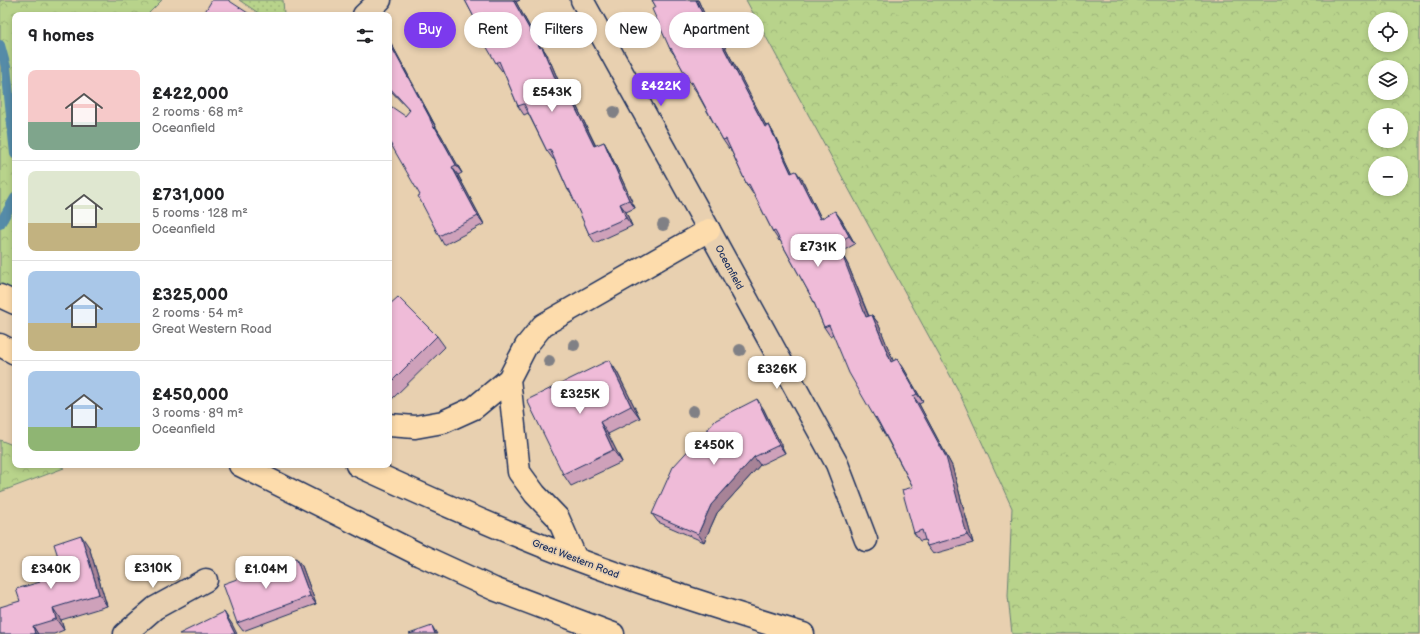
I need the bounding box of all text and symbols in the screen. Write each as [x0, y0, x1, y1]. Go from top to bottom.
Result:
chip: Buy [404, 12, 456, 48]
chip: Rent [464, 12, 522, 48]
chip: Filters [530, 12, 597, 48]
chip: New [605, 12, 661, 48]
chip: Apartment [669, 12, 764, 48]
map controls [1368, 12, 1408, 196]
button: locate [1368, 12, 1408, 52]
icon: filters [354, 25, 376, 47]
text: 9 homes [28, 26, 94, 46]
button: layers [1368, 60, 1408, 100]
pin: £422K [633, 73, 689, 107]
text: £422K [641, 78, 681, 94]
pin: £543K [524, 79, 580, 113]
text: £422,000 [152, 84, 229, 104]
text: £543K [532, 84, 572, 100]
icon: home [60, 86, 108, 134]
text: 2 rooms · 68 m² [152, 104, 243, 120]
button: + [1368, 108, 1408, 148]
text: Oceanfield [152, 120, 215, 136]
button: − [1368, 156, 1408, 196]
text: £731,000 [152, 185, 225, 205]
icon: home [60, 187, 108, 235]
text: 5 rooms · 128 m² [152, 205, 248, 221]
text: Oceanfield [152, 221, 215, 237]
pin: £731K [790, 234, 846, 268]
text: £731K [799, 239, 837, 255]
street label: Oceanfield [712, 243, 746, 292]
text: £325,000 [152, 285, 228, 305]
icon: home [60, 287, 108, 335]
text: 2 rooms · 54 m² [152, 305, 243, 321]
text: Great Western Road [152, 321, 272, 337]
pin: £326K [749, 356, 805, 390]
text: £326K [757, 361, 797, 377]
pin: £325K [552, 381, 608, 415]
text: £450,000 [152, 385, 229, 405]
text: £325K [560, 386, 600, 402]
icon: home [60, 387, 108, 435]
text: 3 rooms · 89 m² [152, 405, 243, 421]
text: Oceanfield [152, 421, 215, 437]
pin: £450K [686, 432, 742, 466]
text: £450K [694, 437, 734, 453]
street label: Great Western Road [530, 537, 621, 581]
pin: £310K [125, 555, 181, 589]
pin: £340K [23, 556, 79, 590]
pin: £1.04M [233, 556, 299, 590]
text: £310K [134, 560, 172, 576]
text: £340K [31, 561, 71, 577]
text: £1.04M [244, 561, 288, 577]

